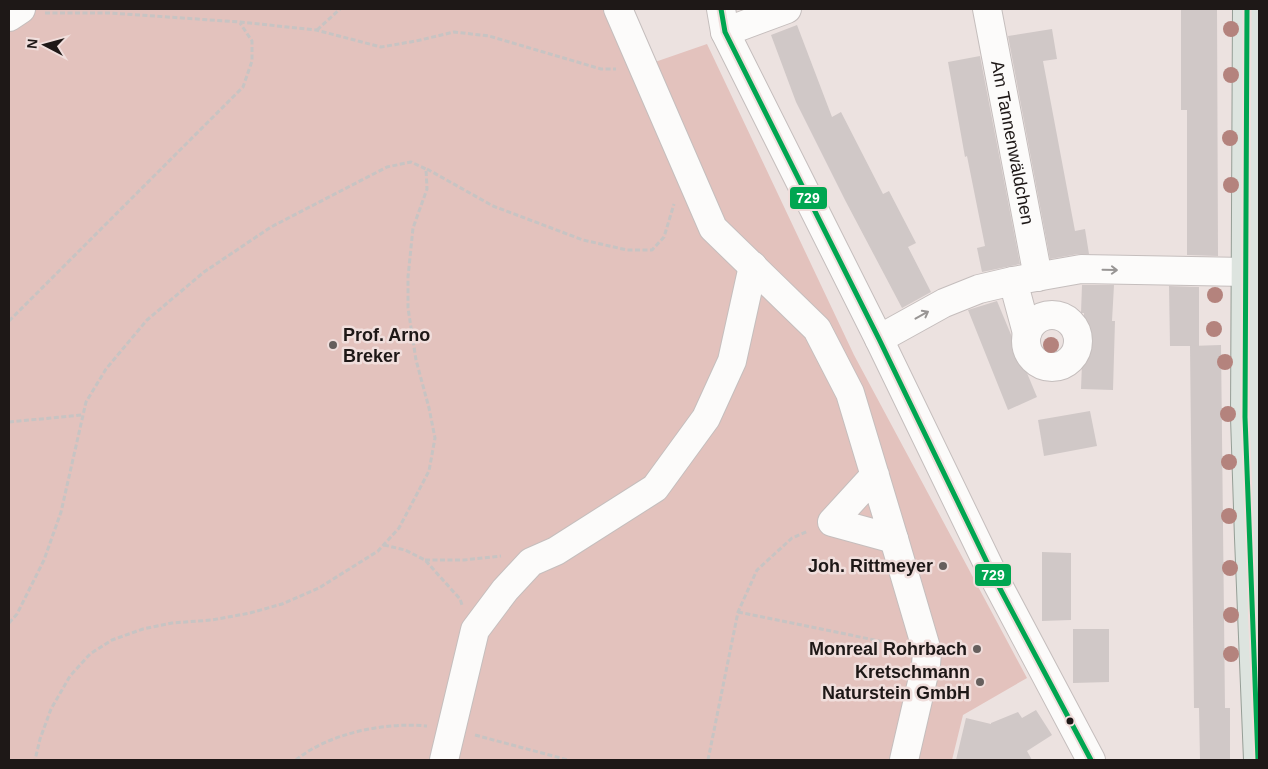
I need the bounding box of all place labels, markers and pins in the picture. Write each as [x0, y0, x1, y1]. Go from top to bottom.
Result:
place label: Prof. Arno Breker [343, 325, 430, 366]
marker: Prof. Arno Breker [327, 339, 339, 351]
place label: Joh. Rittmeyer [808, 556, 933, 576]
marker: Joh. Rittmeyer [937, 560, 949, 572]
place label: Monreal Rohrbach [809, 639, 967, 659]
marker: Monreal Rohrbach [971, 643, 983, 655]
place label: Kretschmann Naturstein GmbH [822, 662, 970, 703]
marker: Kretschmann Naturstein GmbH [974, 676, 986, 688]
unlabelled marker [1065, 716, 1075, 726]

